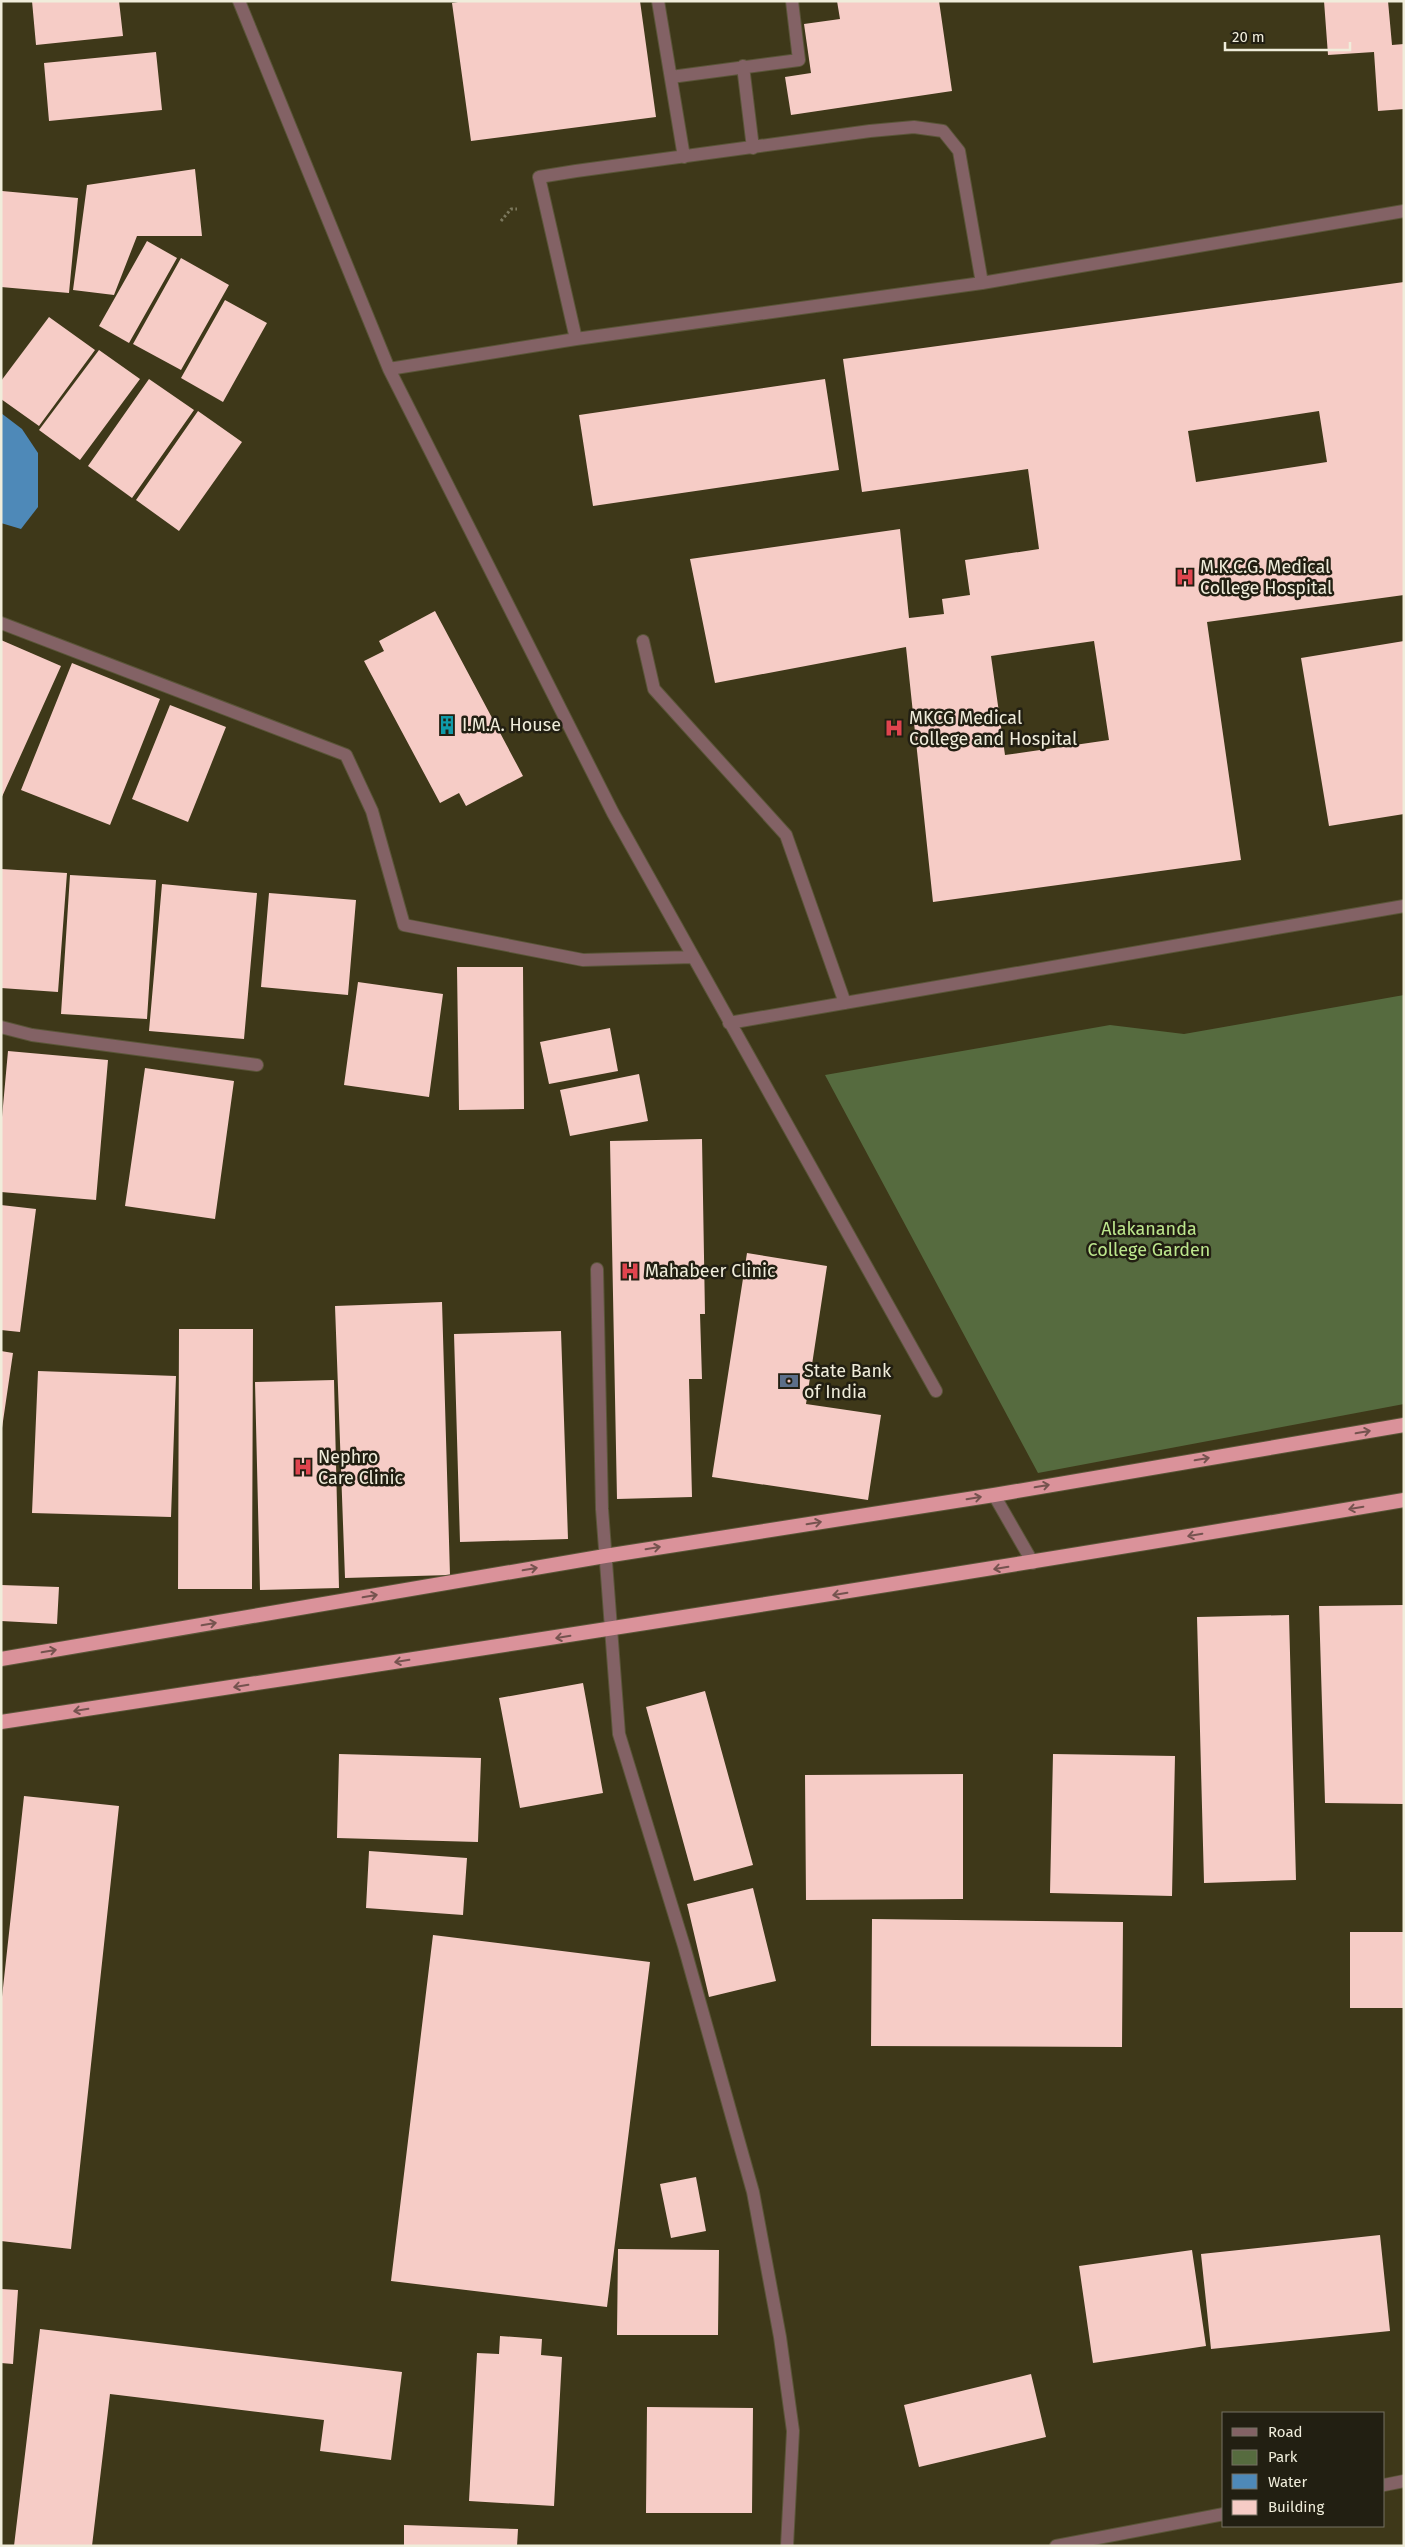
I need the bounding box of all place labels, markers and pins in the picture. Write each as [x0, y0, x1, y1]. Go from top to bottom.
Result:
place label: M.K.C.G. Medical College Hospital [1200, 556, 1332, 599]
hospital icon: M.K.C.G. Medical College Hospital [1174, 566, 1196, 588]
place label: MKCG Medical College and Hospital [909, 707, 1077, 750]
building icon: I.M.A. House [436, 714, 458, 736]
place label: I.M.A. House [462, 714, 561, 736]
hospital icon: MKCG Medical College and Hospital [883, 717, 905, 739]
hospital icon: Mahabeer Clinic [619, 1260, 641, 1282]
place label: Mahabeer Clinic [645, 1260, 776, 1282]
place label: State Bank of India [804, 1360, 892, 1403]
bank icon: State Bank of India [778, 1370, 800, 1392]
place label: Nephro Care Clinic [318, 1446, 404, 1489]
hospital icon: Nephro Care Clinic [292, 1456, 314, 1478]

